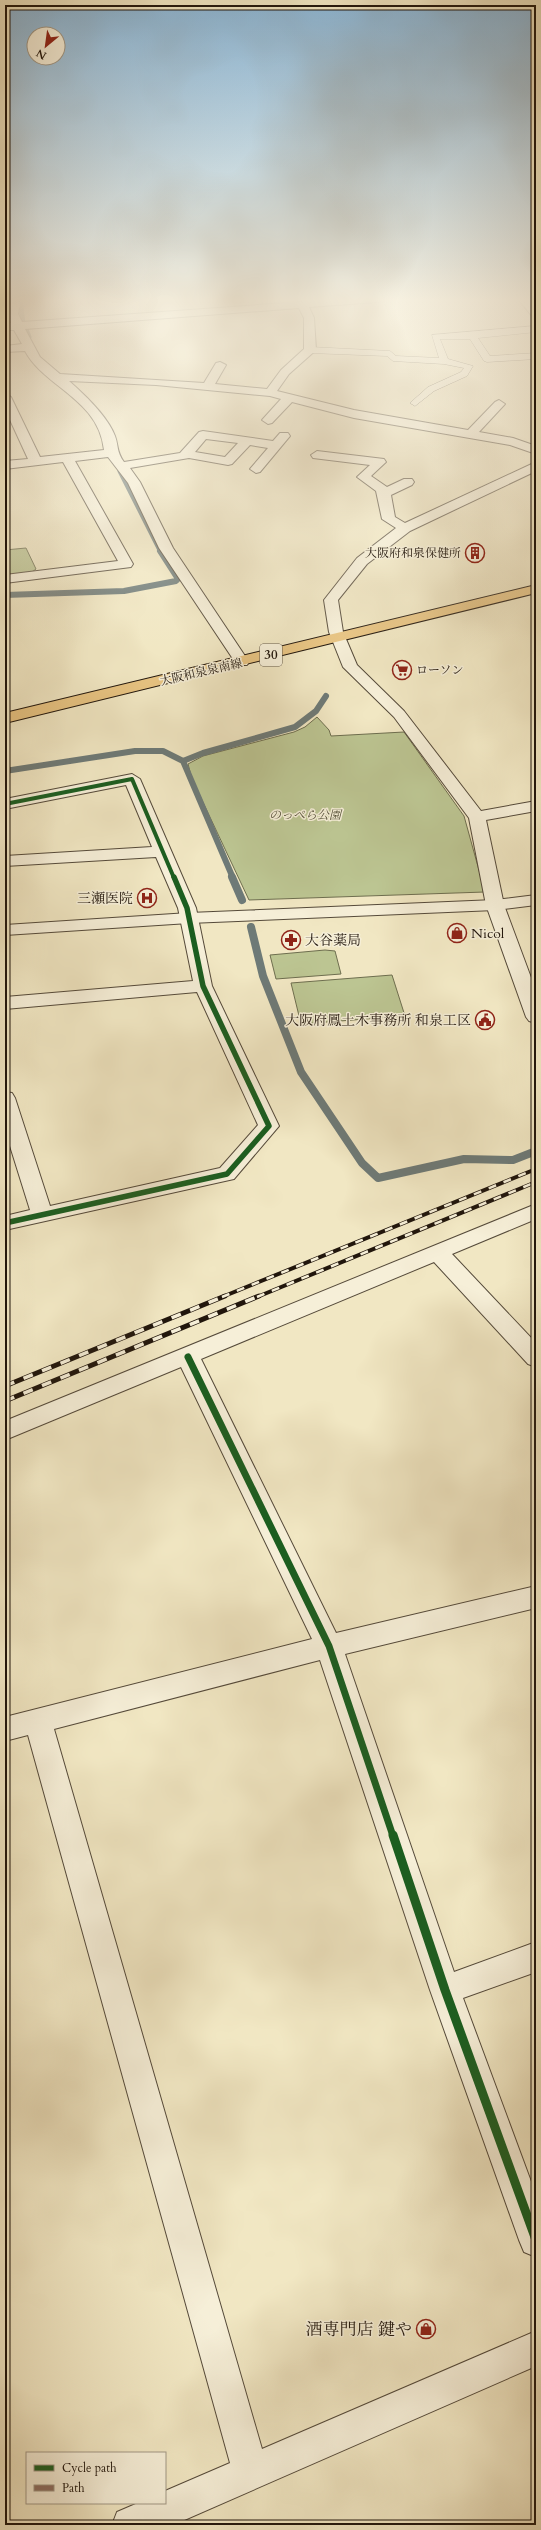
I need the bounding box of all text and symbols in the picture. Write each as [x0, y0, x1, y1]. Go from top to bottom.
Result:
north arrow [26, 26, 66, 66]
text: N [33, 45, 49, 63]
building icon: 大阪府和泉保健所 [464, 542, 486, 564]
place label: 大阪府和泉保健所 [365, 545, 461, 561]
road number: 30 [260, 644, 282, 666]
street label: 大阪和泉泉南線 [158, 655, 244, 689]
supermarket icon: ローソン [391, 659, 413, 681]
place label: ローソン [416, 662, 464, 678]
park label: のっぺら公園 [269, 807, 343, 823]
hospital icon: 三瀬医院 [136, 887, 158, 909]
place label: 三瀬医院 [77, 889, 133, 908]
shop icon: Nicol [446, 922, 468, 944]
place label: Nicol [471, 924, 505, 943]
pharmacy icon: 大谷薬局 [280, 929, 302, 951]
place label: 大谷薬局 [305, 931, 361, 950]
public building icon: 大阪府鳳土木事務所 和泉工区 [474, 1009, 496, 1031]
place label: 大阪府鳳土木事務所 和泉工区 [285, 1011, 471, 1030]
place label: 酒専門店 鍵や [305, 2318, 412, 2341]
shop icon: 酒専門店 鍵や [415, 2318, 437, 2340]
legend [26, 2452, 166, 2504]
text: Cycle path [62, 2460, 117, 2476]
text: Path [62, 2480, 85, 2496]

